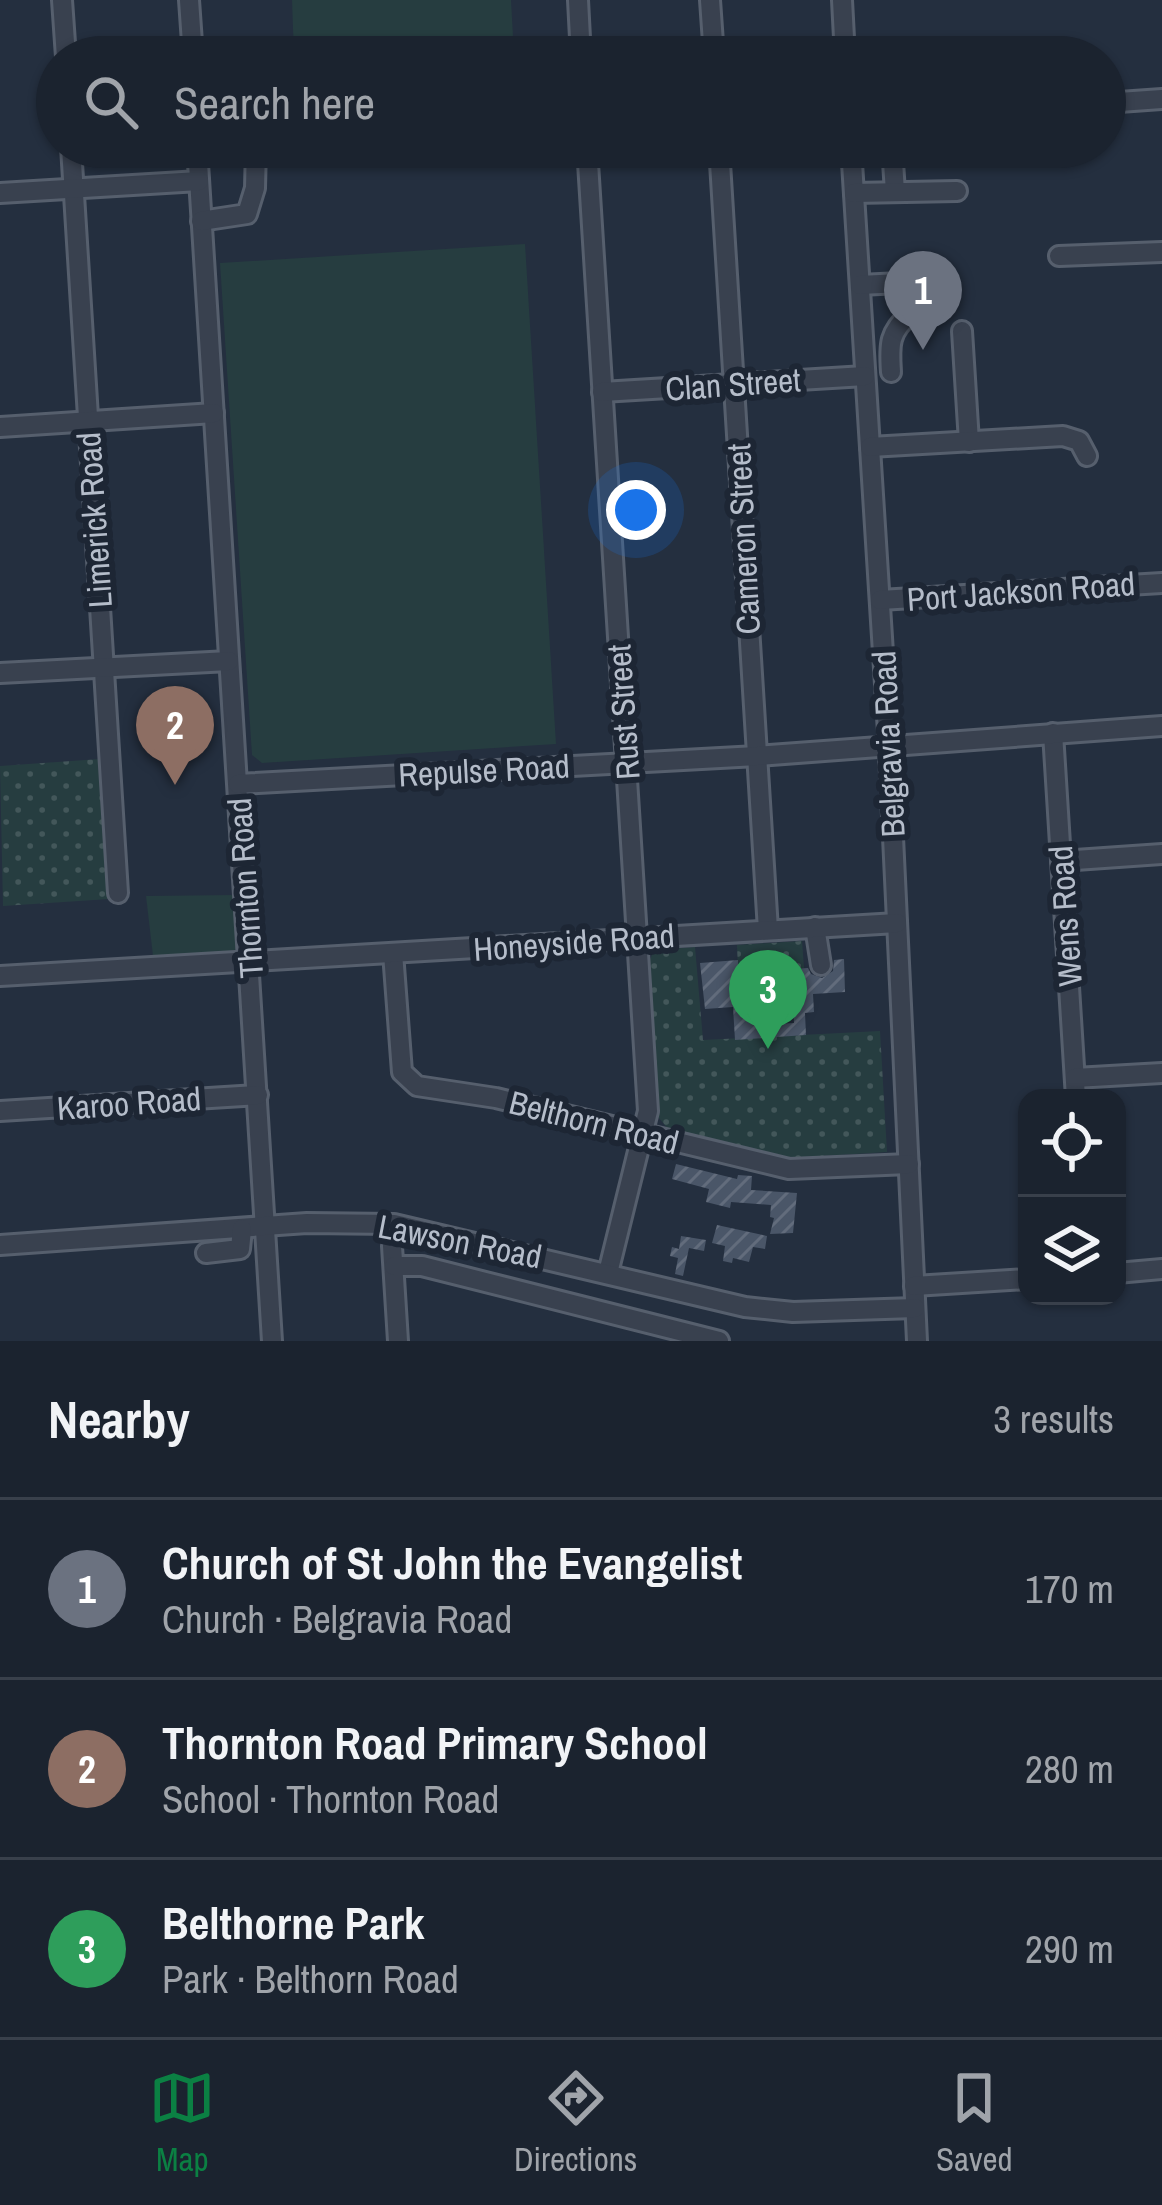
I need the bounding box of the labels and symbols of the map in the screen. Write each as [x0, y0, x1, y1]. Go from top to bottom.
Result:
pin: 1 [884, 251, 962, 350]
street label: Clan Street [664, 357, 802, 411]
street label: Limerick Road [66, 431, 122, 609]
street label: Cameron Street [716, 442, 770, 636]
your location [606, 480, 666, 540]
street label: Port Jackson Road [905, 561, 1137, 621]
street label: Rust Street [596, 643, 650, 781]
street label: Belgravia Road [861, 650, 915, 838]
pin: 2 [136, 686, 214, 785]
street label: Repulse Road [397, 744, 571, 796]
street label: Thornton Road [217, 796, 273, 980]
street label: Wens Road [1038, 844, 1092, 988]
street label: Honeyside Road [472, 913, 676, 971]
pin: 3 [729, 950, 807, 1049]
street label: Karoo Road [55, 1076, 203, 1130]
street label: Belthorn Road [505, 1080, 683, 1164]
street label: Lawson Road [375, 1204, 545, 1278]

